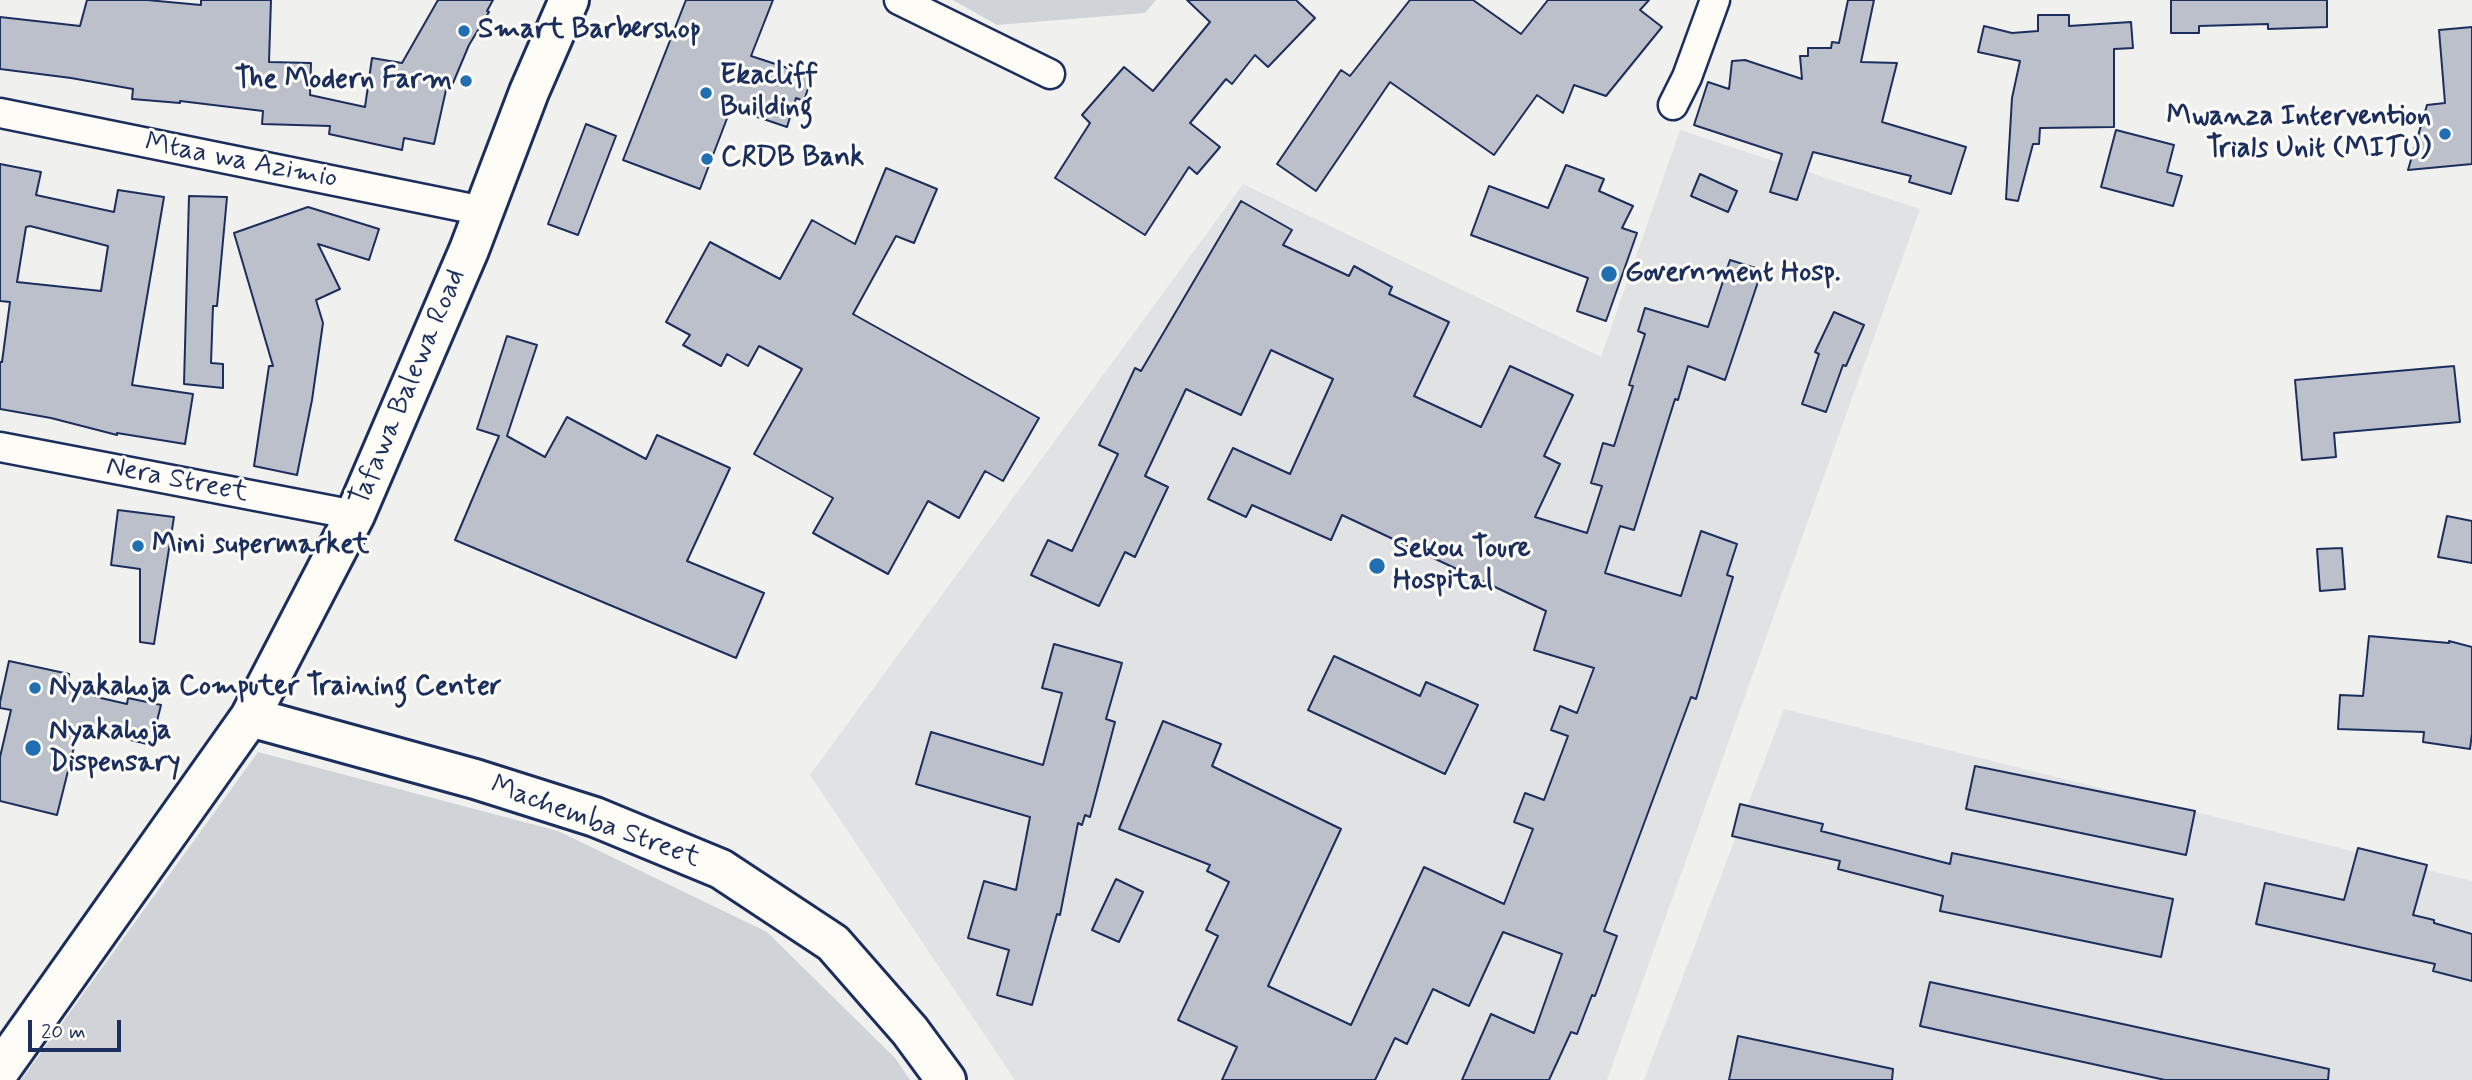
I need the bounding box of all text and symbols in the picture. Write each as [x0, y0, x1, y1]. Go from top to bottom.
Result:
place label: Smart Barbershop [478, 14, 701, 48]
marker: Smart Barbershop [456, 23, 472, 39]
place label: Ekacliff Building [720, 60, 818, 126]
place label: The Modern Farm [235, 64, 452, 98]
marker: The Modern Farm [458, 73, 474, 89]
marker: Ekacliff Building [698, 85, 714, 101]
place label: Mwanza Intervention Trials Unit (MITU) [2166, 101, 2431, 167]
marker: Mwanza Intervention Trials Unit (MITU) [2437, 126, 2453, 142]
street label: Mtaa wa Azimio [142, 127, 340, 197]
place label: CRDB Bank [721, 142, 864, 176]
marker: CRDB Bank [699, 151, 715, 167]
place label: Government Hosp. [1625, 257, 1841, 291]
street label: Tafawa Balewa Road [344, 264, 474, 512]
marker: Government Hosp. [1599, 264, 1619, 284]
street label: Nera Street [103, 451, 251, 511]
place label: Mini supermarket [152, 529, 369, 563]
place label: Sekou Toure Hospital [1393, 533, 1531, 599]
marker: Mini supermarket [130, 538, 146, 554]
marker: Sekou Toure Hospital [1367, 556, 1387, 576]
place label: Nyakahoja Computer Training Center [49, 671, 502, 705]
marker: Nyakahoja Computer Training Center [27, 680, 43, 696]
place label: Nyakahoja Dispensary [49, 715, 181, 781]
marker: Nyakahoja Dispensary [23, 738, 43, 758]
street label: Machemba Street [486, 770, 704, 876]
scale bar [32, 1006, 124, 1050]
text: 20 m [41, 1018, 86, 1046]

